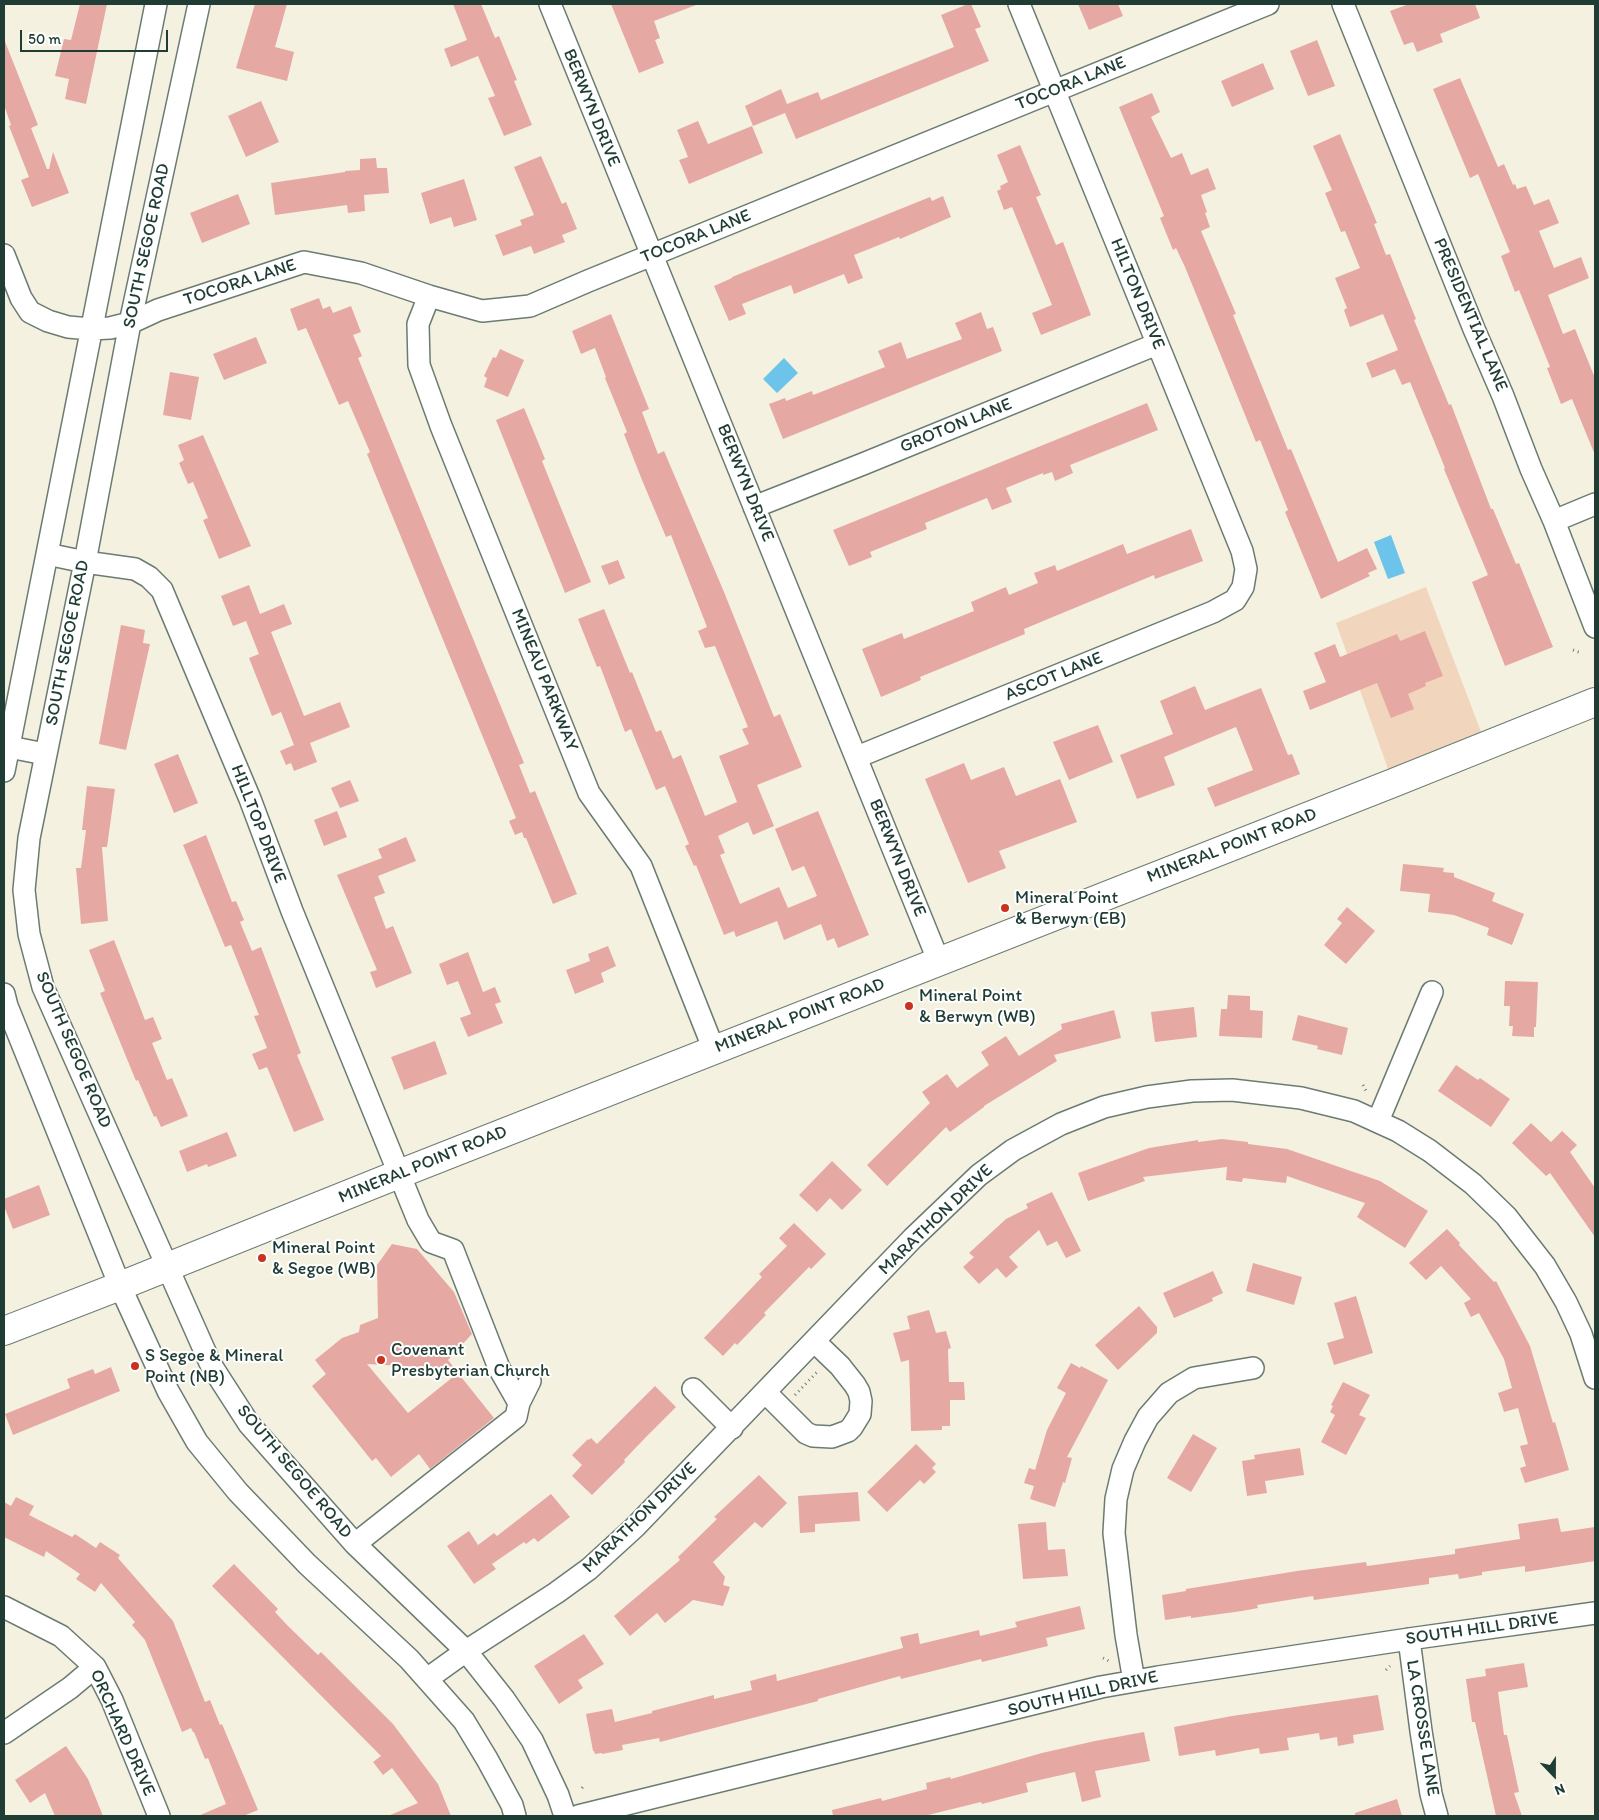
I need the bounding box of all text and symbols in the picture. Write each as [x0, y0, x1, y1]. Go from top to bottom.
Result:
scale bar [22, 20, 170, 52]
text: 50 m [28, 30, 61, 48]
street label: BERWYN DRIVE [558, 46, 624, 170]
street label: TOCORA LANE [1013, 52, 1129, 116]
street label: SOUTH SEGOE ROAD [119, 162, 175, 330]
street label: TOCORA LANE [638, 205, 754, 269]
street label: HILTON DRIVE [1105, 235, 1169, 353]
street label: PRESIDENTIAL LANE [1428, 235, 1512, 395]
street label: TOCORA LANE [181, 255, 299, 311]
street label: GROTON LANE [897, 394, 1015, 458]
street label: BERWYN DRIVE [712, 421, 778, 545]
street label: SOUTH SEGOE ROAD [41, 558, 95, 728]
street label: MINEAU PARKWAY [506, 606, 582, 754]
street label: ASCOT LANE [1002, 648, 1106, 706]
street label: HILLTOP DRIVE [225, 762, 291, 886]
street label: BERWYN DRIVE [864, 796, 930, 920]
street label: MINERAL POINT ROAD [1144, 804, 1320, 888]
place label: Mineral Point & Berwyn (EB) [1015, 887, 1126, 930]
marker: Mineral Point & Berwyn (EB) [999, 902, 1011, 914]
street label: SOUTH SEGOE ROAD [30, 968, 116, 1132]
street label: MINERAL POINT ROAD [712, 974, 888, 1058]
place label: Mineral Point & Berwyn (WB) [919, 985, 1036, 1028]
marker: Mineral Point & Berwyn (WB) [903, 1000, 915, 1012]
street label: MINERAL POINT ROAD [336, 1121, 510, 1209]
street label: MARATHON DRIVE [874, 1160, 998, 1280]
place label: Mineral Point & Segoe (WB) [272, 1237, 376, 1280]
marker: Mineral Point & Segoe (WB) [256, 1252, 268, 1264]
place label: Covenant Presbyterian Church [391, 1339, 550, 1382]
place label: S Segoe & Mineral Point (NB) [145, 1345, 283, 1388]
marker: Covenant Presbyterian Church [375, 1354, 387, 1366]
marker: S Segoe & Mineral Point (NB) [129, 1360, 141, 1372]
street label: SOUTH SEGOE ROAD [232, 1401, 356, 1543]
street label: MARATHON DRIVE [578, 1458, 702, 1578]
street label: SOUTH HILL DRIVE [1404, 1608, 1560, 1650]
street label: LA CROSSE LANE [1401, 1658, 1443, 1798]
street label: ORCHARD DRIVE [84, 1666, 160, 1800]
street label: SOUTH HILL DRIVE [1006, 1666, 1160, 1722]
north arrow [1529, 1750, 1579, 1800]
text: N [1552, 1780, 1567, 1799]

